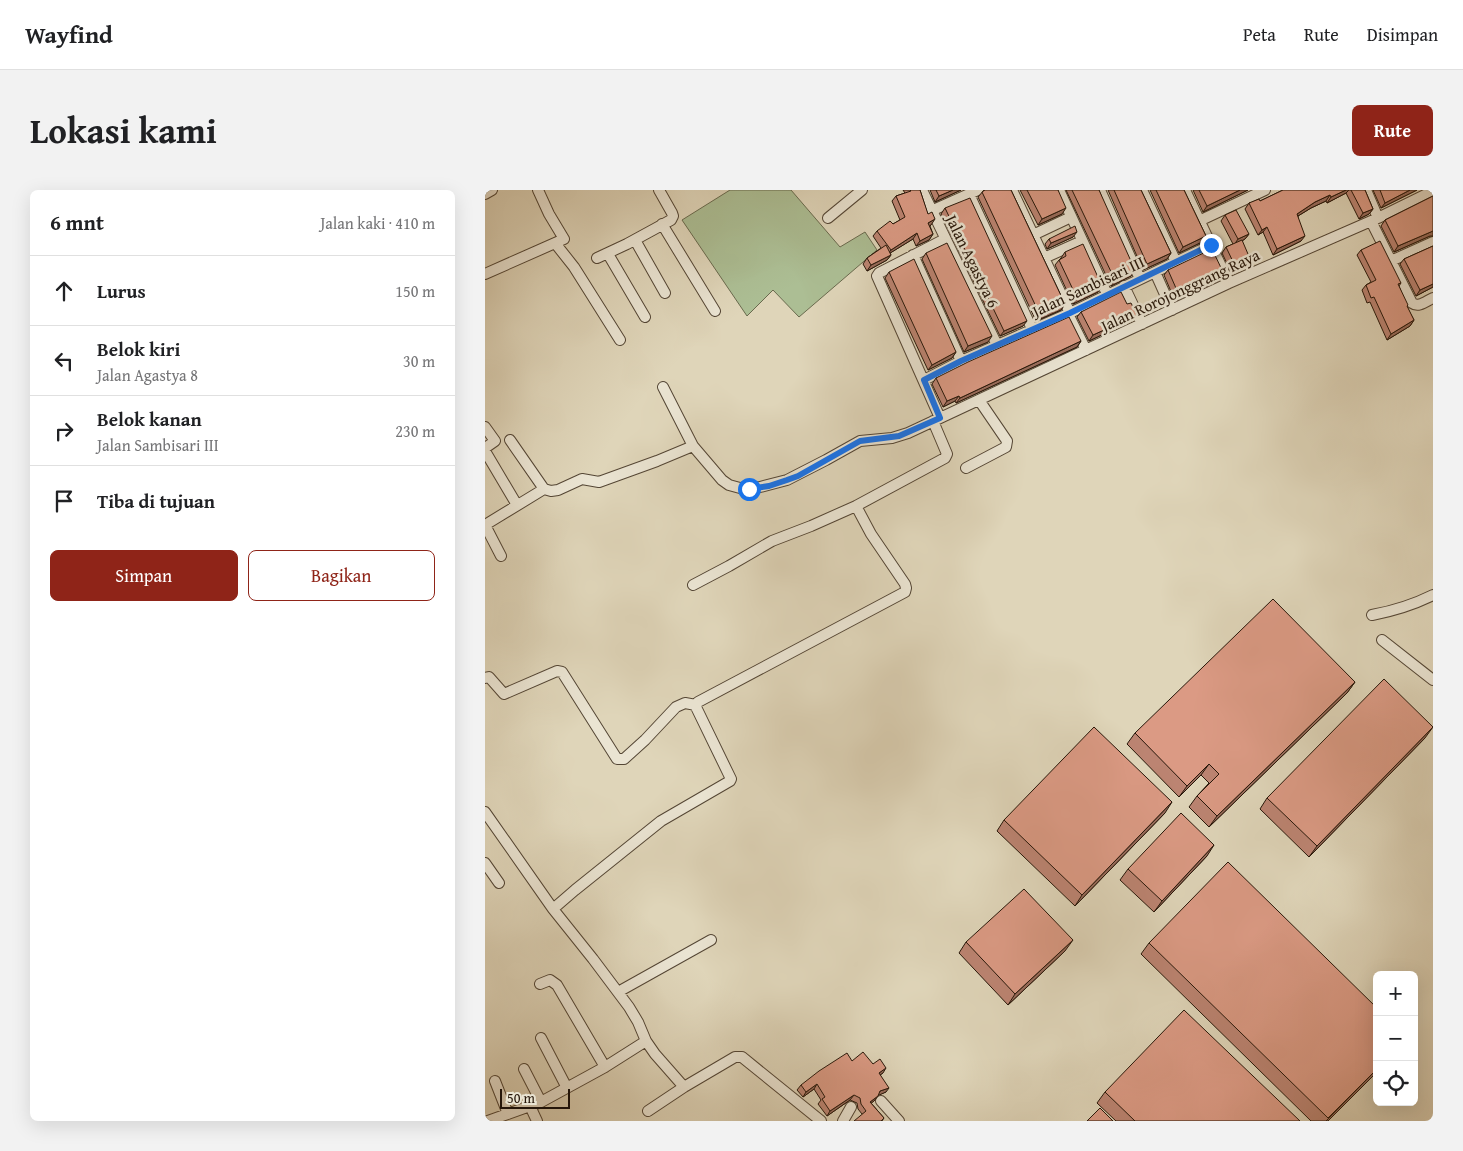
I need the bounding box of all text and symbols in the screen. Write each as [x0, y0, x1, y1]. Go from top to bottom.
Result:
text: Wayfind [25, 17, 113, 52]
text: Peta [1243, 21, 1276, 48]
text: Rute [1304, 21, 1339, 48]
text: Disimpan [1367, 21, 1438, 48]
text: Lokasi kami [30, 105, 217, 156]
button: Rute [1352, 105, 1433, 156]
text: 6 mnt [50, 207, 104, 238]
street label: Jalan Agastya 6 [939, 209, 1006, 312]
text: Jalan kaki · 410 m [320, 211, 435, 235]
route end [1200, 234, 1223, 257]
street label: Jalan Rorojonggrang Raya [1095, 242, 1264, 338]
street label: Jalan Sambisari III [1026, 249, 1148, 323]
icon: ahead [50, 277, 78, 305]
text: Lurus [97, 277, 146, 305]
text: 150 m [395, 279, 435, 303]
text: Belok kiri [97, 335, 180, 363]
icon: left [50, 347, 78, 375]
text: 30 m [403, 349, 435, 373]
text: Jalan Agastya 8 [97, 363, 198, 387]
text: Belok kanan [97, 405, 202, 433]
icon: right [50, 417, 78, 445]
text: 230 m [395, 419, 435, 443]
text: Jalan Sambisari III [97, 433, 219, 457]
route start [738, 478, 761, 501]
icon: arrive [50, 487, 78, 515]
text: Tiba di tujuan [97, 487, 215, 515]
button: Simpan [50, 550, 238, 601]
button: Bagikan [248, 550, 435, 601]
map controls [1373, 971, 1418, 1106]
button: + [1373, 971, 1418, 1016]
button: − [1373, 1016, 1418, 1061]
button: locate [1373, 1061, 1418, 1106]
scale bar [500, 1086, 570, 1109]
text: 50 m [507, 1088, 535, 1108]

